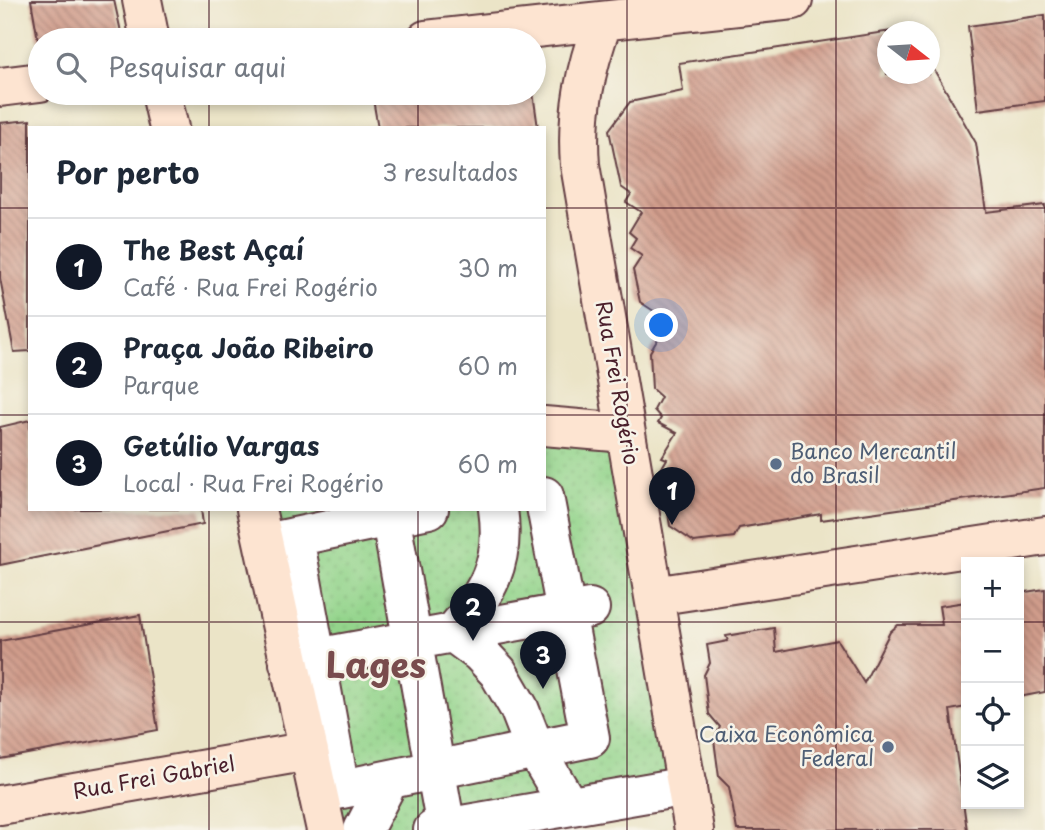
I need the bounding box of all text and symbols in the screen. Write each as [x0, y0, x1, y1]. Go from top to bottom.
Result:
north arrow [877, 21, 940, 84]
search box [28, 28, 546, 105]
text: Pesquisar aqui [108, 47, 286, 86]
icon: search [52, 48, 90, 86]
text: Por perto [56, 149, 199, 194]
text: 3 resultados [382, 154, 518, 189]
text: The Best Açaí [123, 230, 304, 269]
text: 1 [74, 250, 85, 285]
text: 30 m [457, 250, 518, 285]
text: Café · Rua Frei Rogério [123, 269, 378, 304]
street label: Rua Frei Rogério [589, 298, 649, 467]
your location [644, 308, 678, 342]
text: Praça João Ribeiro [123, 328, 374, 367]
text: 2 [71, 348, 87, 383]
text: 60 m [458, 348, 518, 383]
text: Parque [123, 367, 200, 402]
text: Getúlio Vargas [123, 426, 319, 465]
place label: Banco Mercantil do Brasil [790, 434, 957, 490]
text: 3 [71, 446, 87, 481]
text: 60 m [458, 446, 518, 481]
marker: Banco Mercantil do Brasil [768, 456, 784, 472]
text: Local · Rua Frei Rogério [123, 465, 384, 500]
pin: 1 [649, 467, 695, 525]
map controls [961, 557, 1024, 809]
button: + [961, 557, 1024, 620]
pin: 2 [450, 583, 496, 641]
button: − [961, 620, 1024, 683]
pin: 3 [520, 631, 566, 689]
district label: Lages [326, 637, 426, 690]
button: locate [961, 683, 1024, 746]
place label: Caixa Econômica Federal [699, 717, 875, 773]
marker: Caixa Econômica Federal [880, 739, 896, 755]
street label: Rua Frei Gabriel [70, 746, 237, 806]
button: layers [961, 746, 1024, 809]

